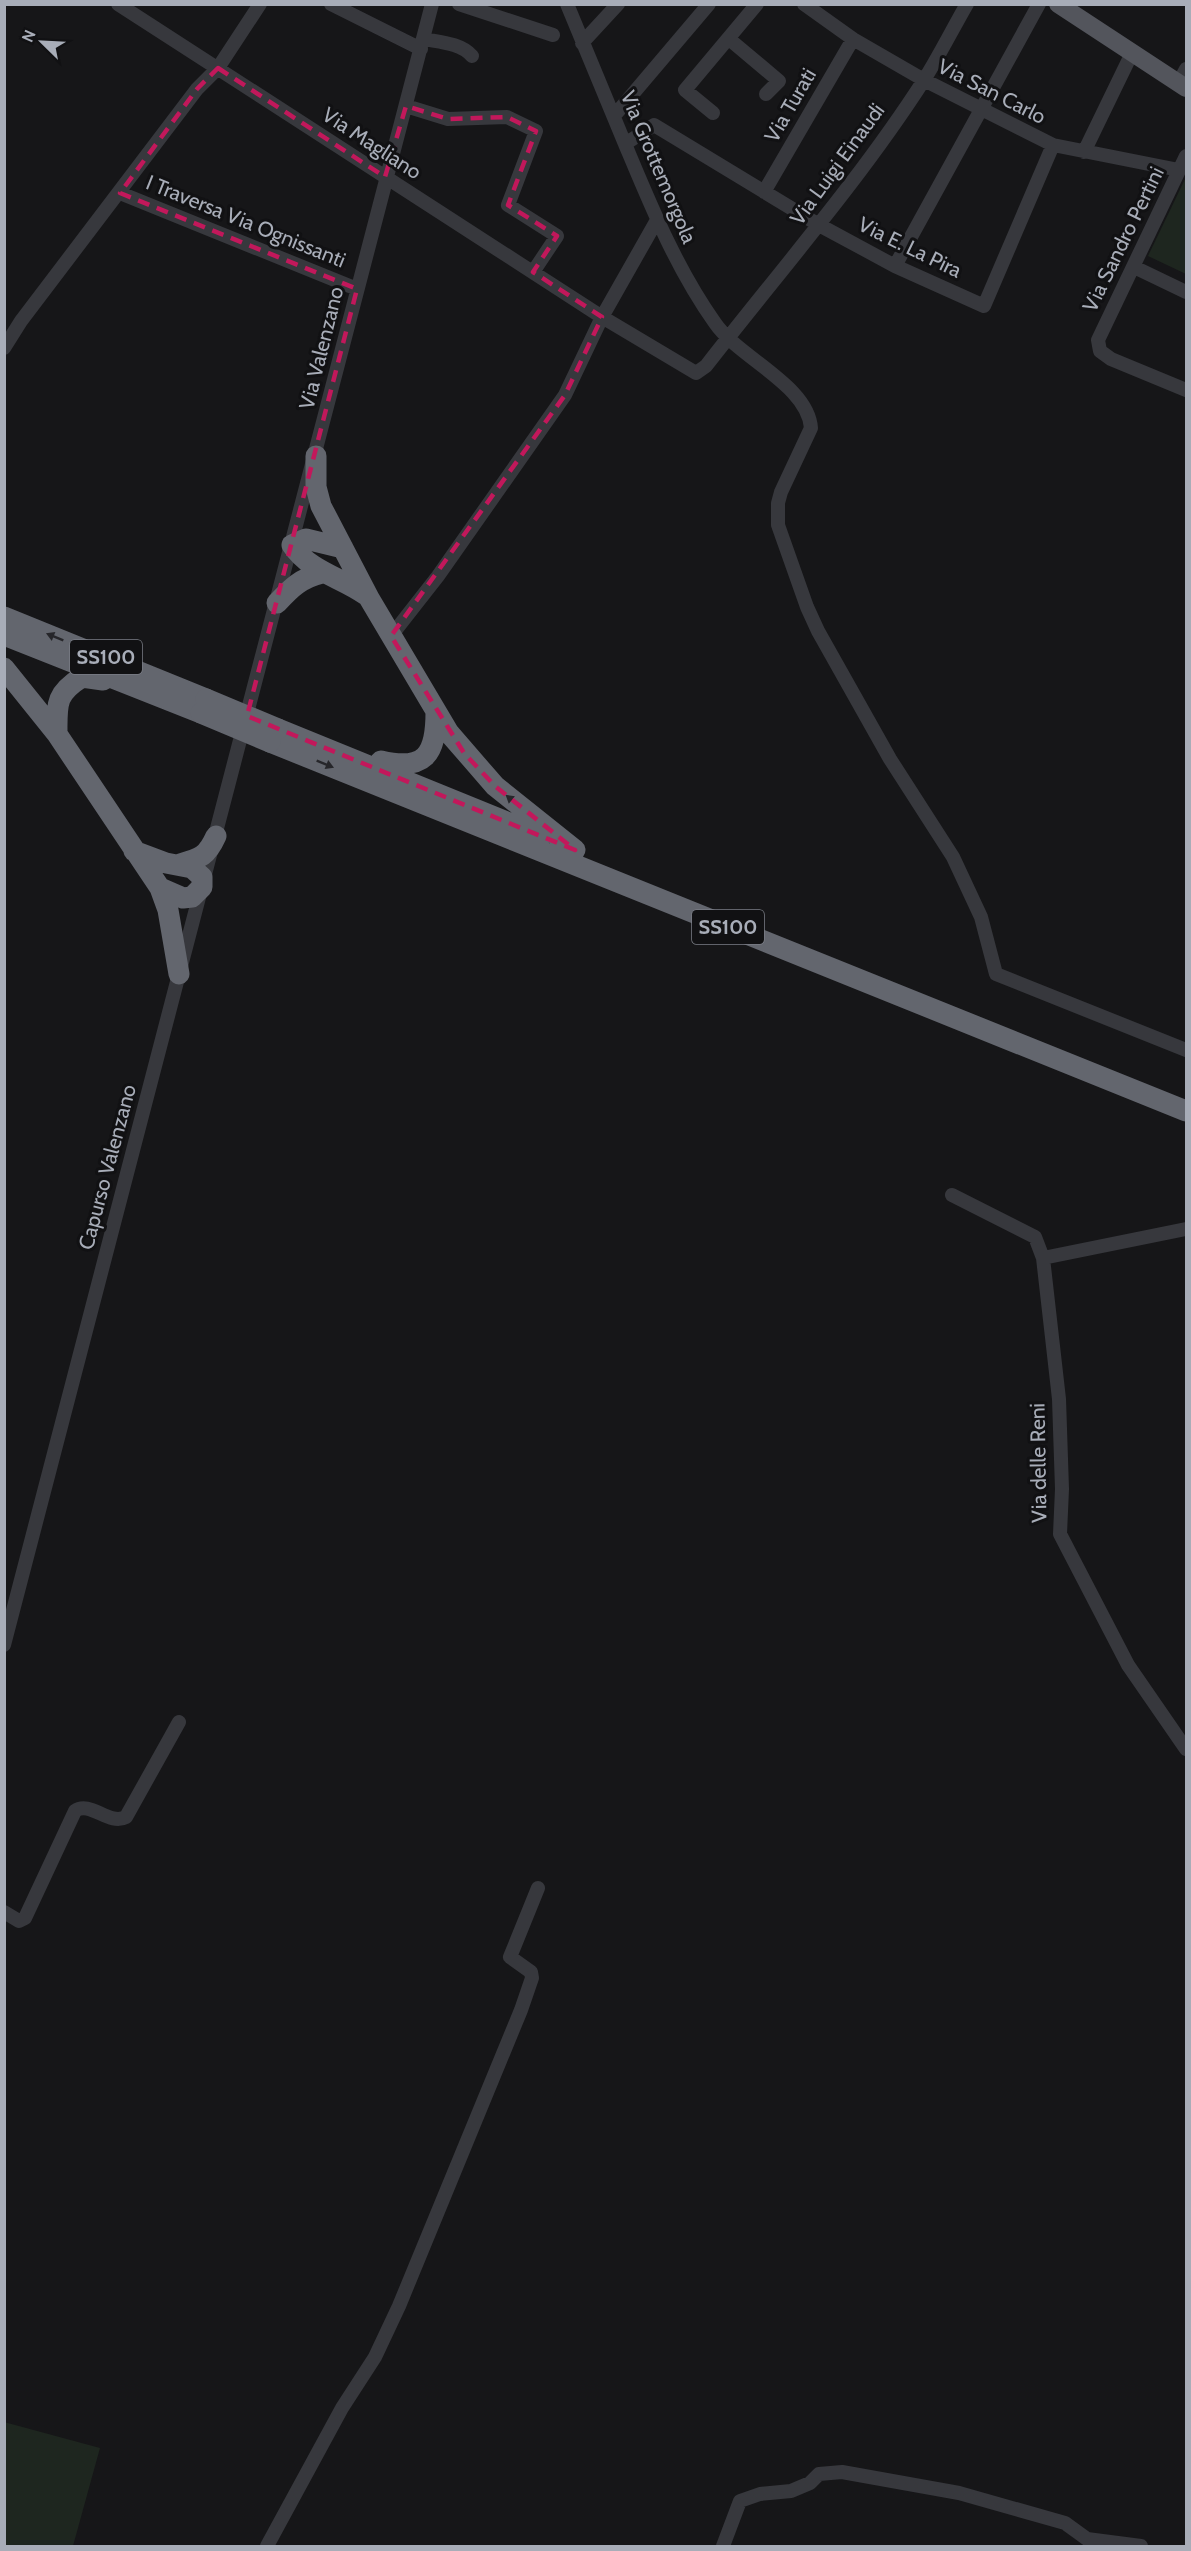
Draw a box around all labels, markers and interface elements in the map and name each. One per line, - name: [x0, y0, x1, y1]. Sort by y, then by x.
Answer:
- north arrow: [12, 12, 72, 72]
- text: N: [18, 27, 40, 45]
- street label: Via San Carlo: [934, 53, 1050, 129]
- street label: Via Turati: [759, 64, 821, 146]
- street label: Via Grottemorgola: [616, 87, 702, 247]
- street label: Via Luigi Einaudi: [784, 98, 890, 230]
- street label: Via Magliano: [318, 102, 426, 184]
- street label: Via Sandro Pertini: [1077, 162, 1169, 316]
- street label: I Traversa Via Ognissanti: [143, 170, 349, 272]
- street label: Via E. La Pira: [854, 211, 966, 283]
- street label: Via Valenzano: [294, 284, 348, 412]
- one-way arrow: [46, 632, 64, 641]
- road number: SS100: [70, 640, 142, 674]
- one-way arrow: [316, 759, 334, 769]
- one-way arrow: [506, 795, 521, 808]
- road number: SS100: [692, 910, 764, 944]
- street label: Capurso Valenzano: [73, 1082, 141, 1252]
- street label: Via delle Reni: [1024, 1403, 1052, 1523]

